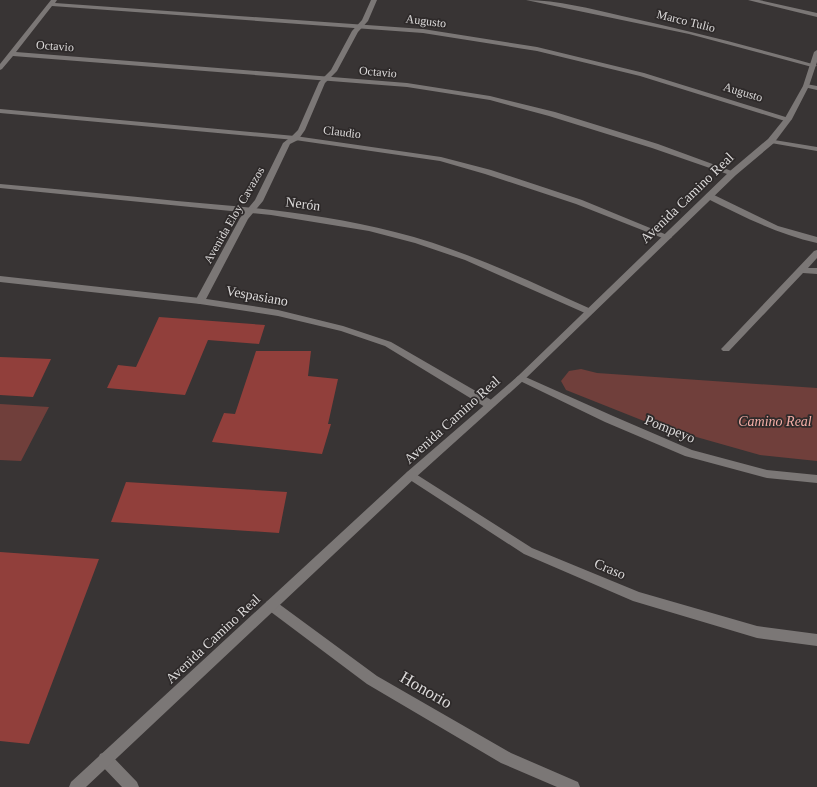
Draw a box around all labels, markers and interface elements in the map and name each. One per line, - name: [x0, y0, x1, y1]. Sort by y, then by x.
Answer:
- street label: Marco Tulio: [655, 7, 717, 35]
- street label: Augusto: [405, 12, 447, 30]
- street label: Octavio: [36, 38, 74, 54]
- street label: Octavio: [358, 63, 398, 81]
- street label: Augusto: [722, 79, 764, 105]
- street label: Claudio: [322, 123, 362, 141]
- street label: Avenida Camino Real: [637, 150, 737, 246]
- street label: Avenida Eloy Cavazos: [201, 164, 267, 266]
- street label: Nerón: [285, 194, 321, 214]
- street label: Vespasiano: [225, 283, 289, 309]
- street label: Avenida Camino Real: [401, 373, 503, 467]
- street label: Pompeyo: [643, 412, 697, 446]
- park label: Camino Real: [738, 414, 812, 429]
- street label: Craso: [592, 556, 628, 582]
- street label: Avenida Camino Real: [163, 591, 263, 687]
- street label: Honorio: [397, 668, 455, 712]

